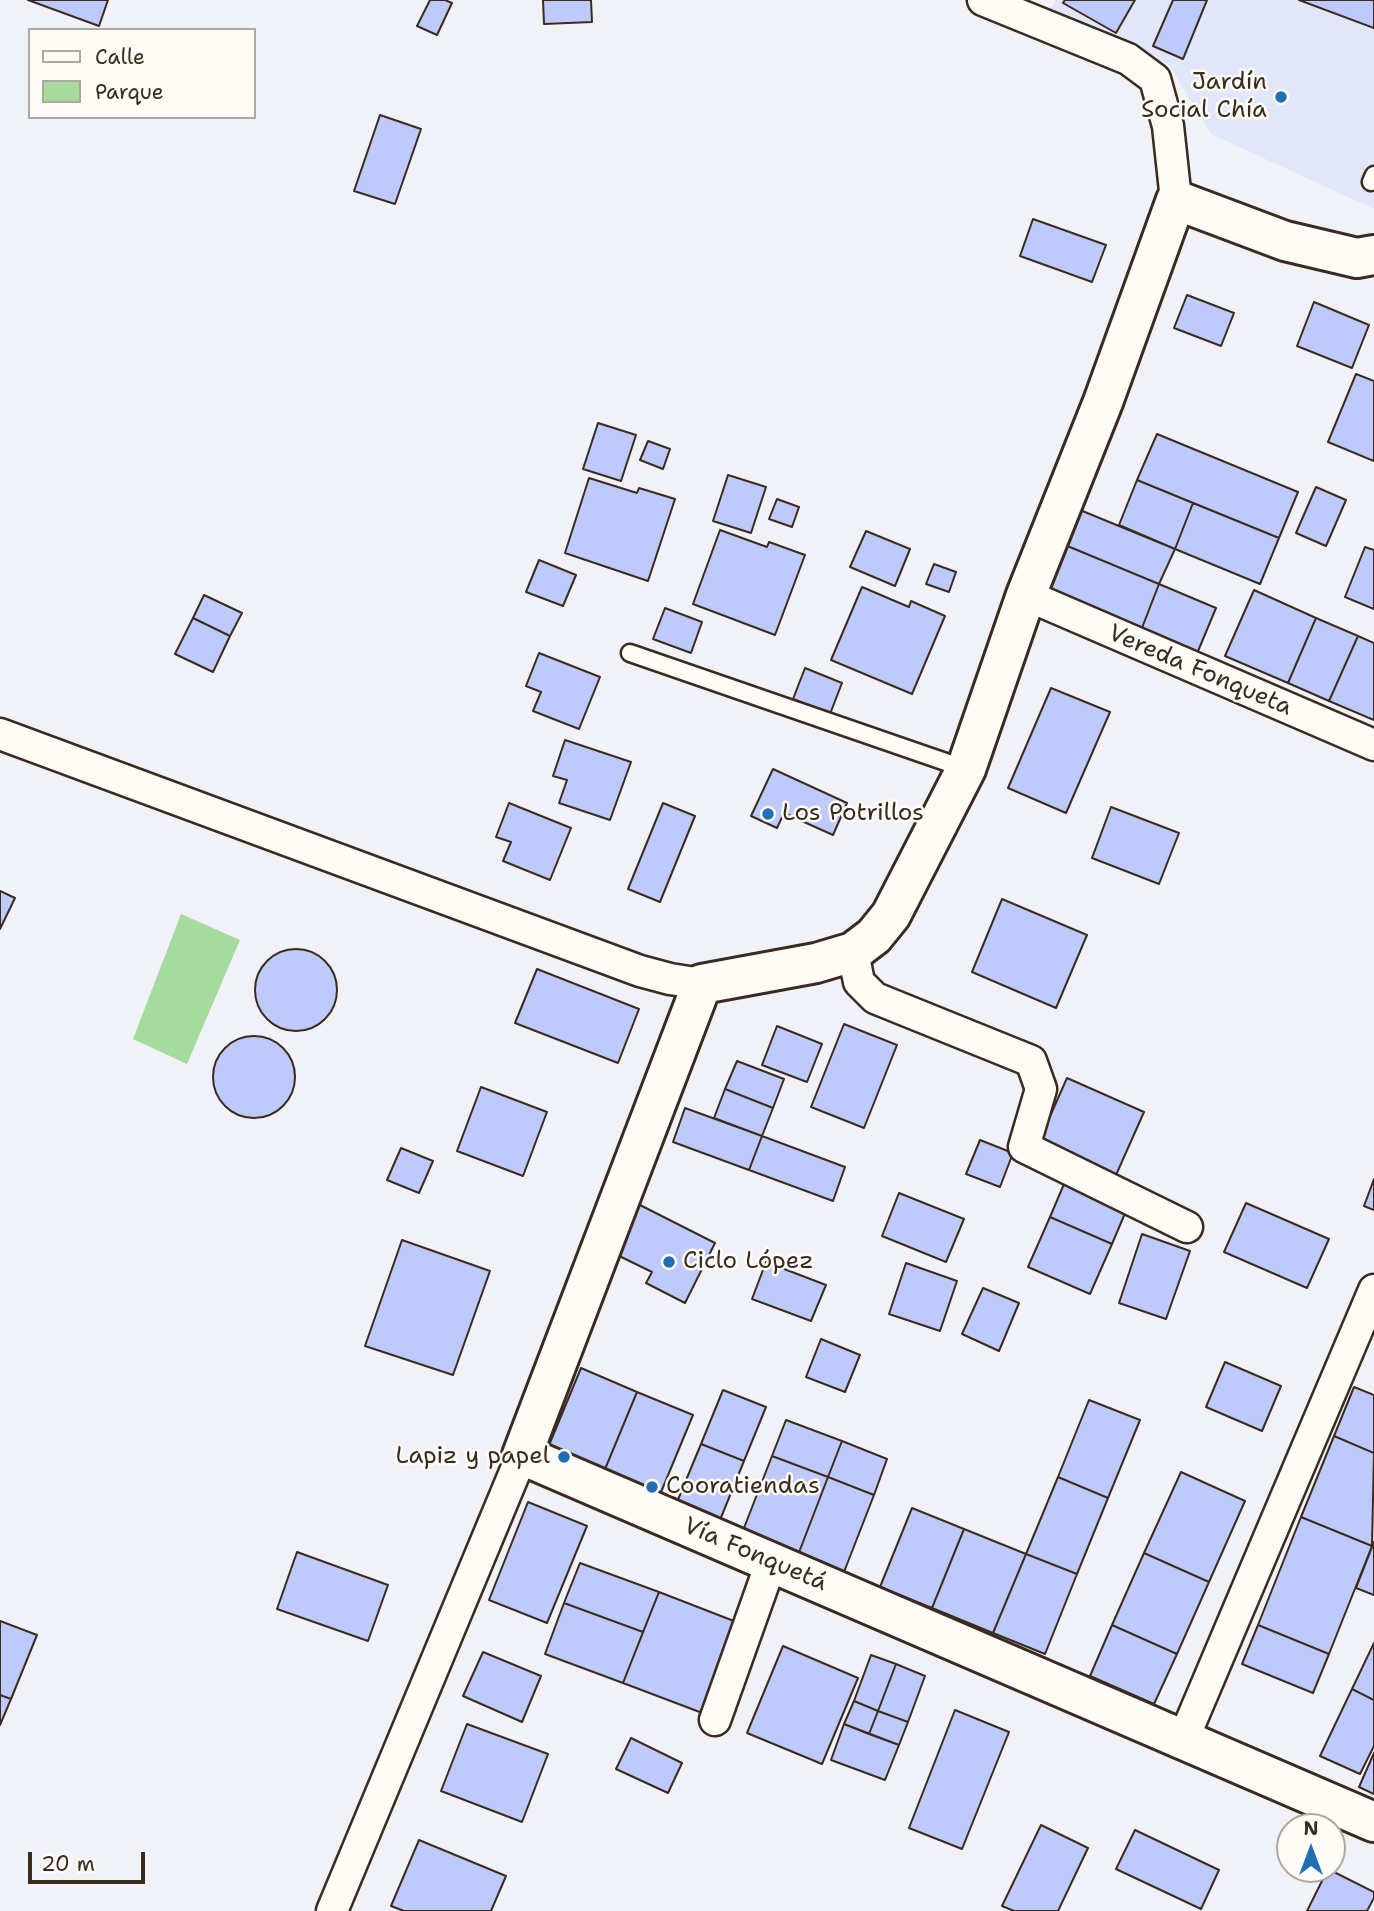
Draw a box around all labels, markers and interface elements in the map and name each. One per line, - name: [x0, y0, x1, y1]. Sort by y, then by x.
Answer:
- legend: [28, 28, 256, 119]
- text: Calle: [95, 43, 145, 71]
- place label: Jardín Social Chía: [1141, 69, 1267, 125]
- text: Parque: [95, 78, 164, 106]
- marker: Jardín Social Chía: [1273, 89, 1289, 105]
- street label: Vereda Fonqueta: [1104, 619, 1296, 723]
- place label: Los Potrillos: [782, 800, 924, 828]
- marker: Los Potrillos: [760, 806, 776, 822]
- place label: Ciclo López: [683, 1248, 813, 1276]
- marker: Ciclo López: [661, 1254, 677, 1270]
- place label: Lapiz y papel: [396, 1443, 550, 1471]
- marker: Lapiz y papel: [556, 1449, 572, 1465]
- place label: Cooratiendas: [666, 1473, 820, 1501]
- marker: Cooratiendas: [644, 1479, 660, 1495]
- street label: Vía Fonquetá: [679, 1512, 831, 1598]
- north arrow: [1276, 1813, 1346, 1883]
- text: N: [1303, 1816, 1319, 1841]
- scale bar: [32, 1838, 149, 1882]
- text: 20 m: [41, 1850, 95, 1878]

